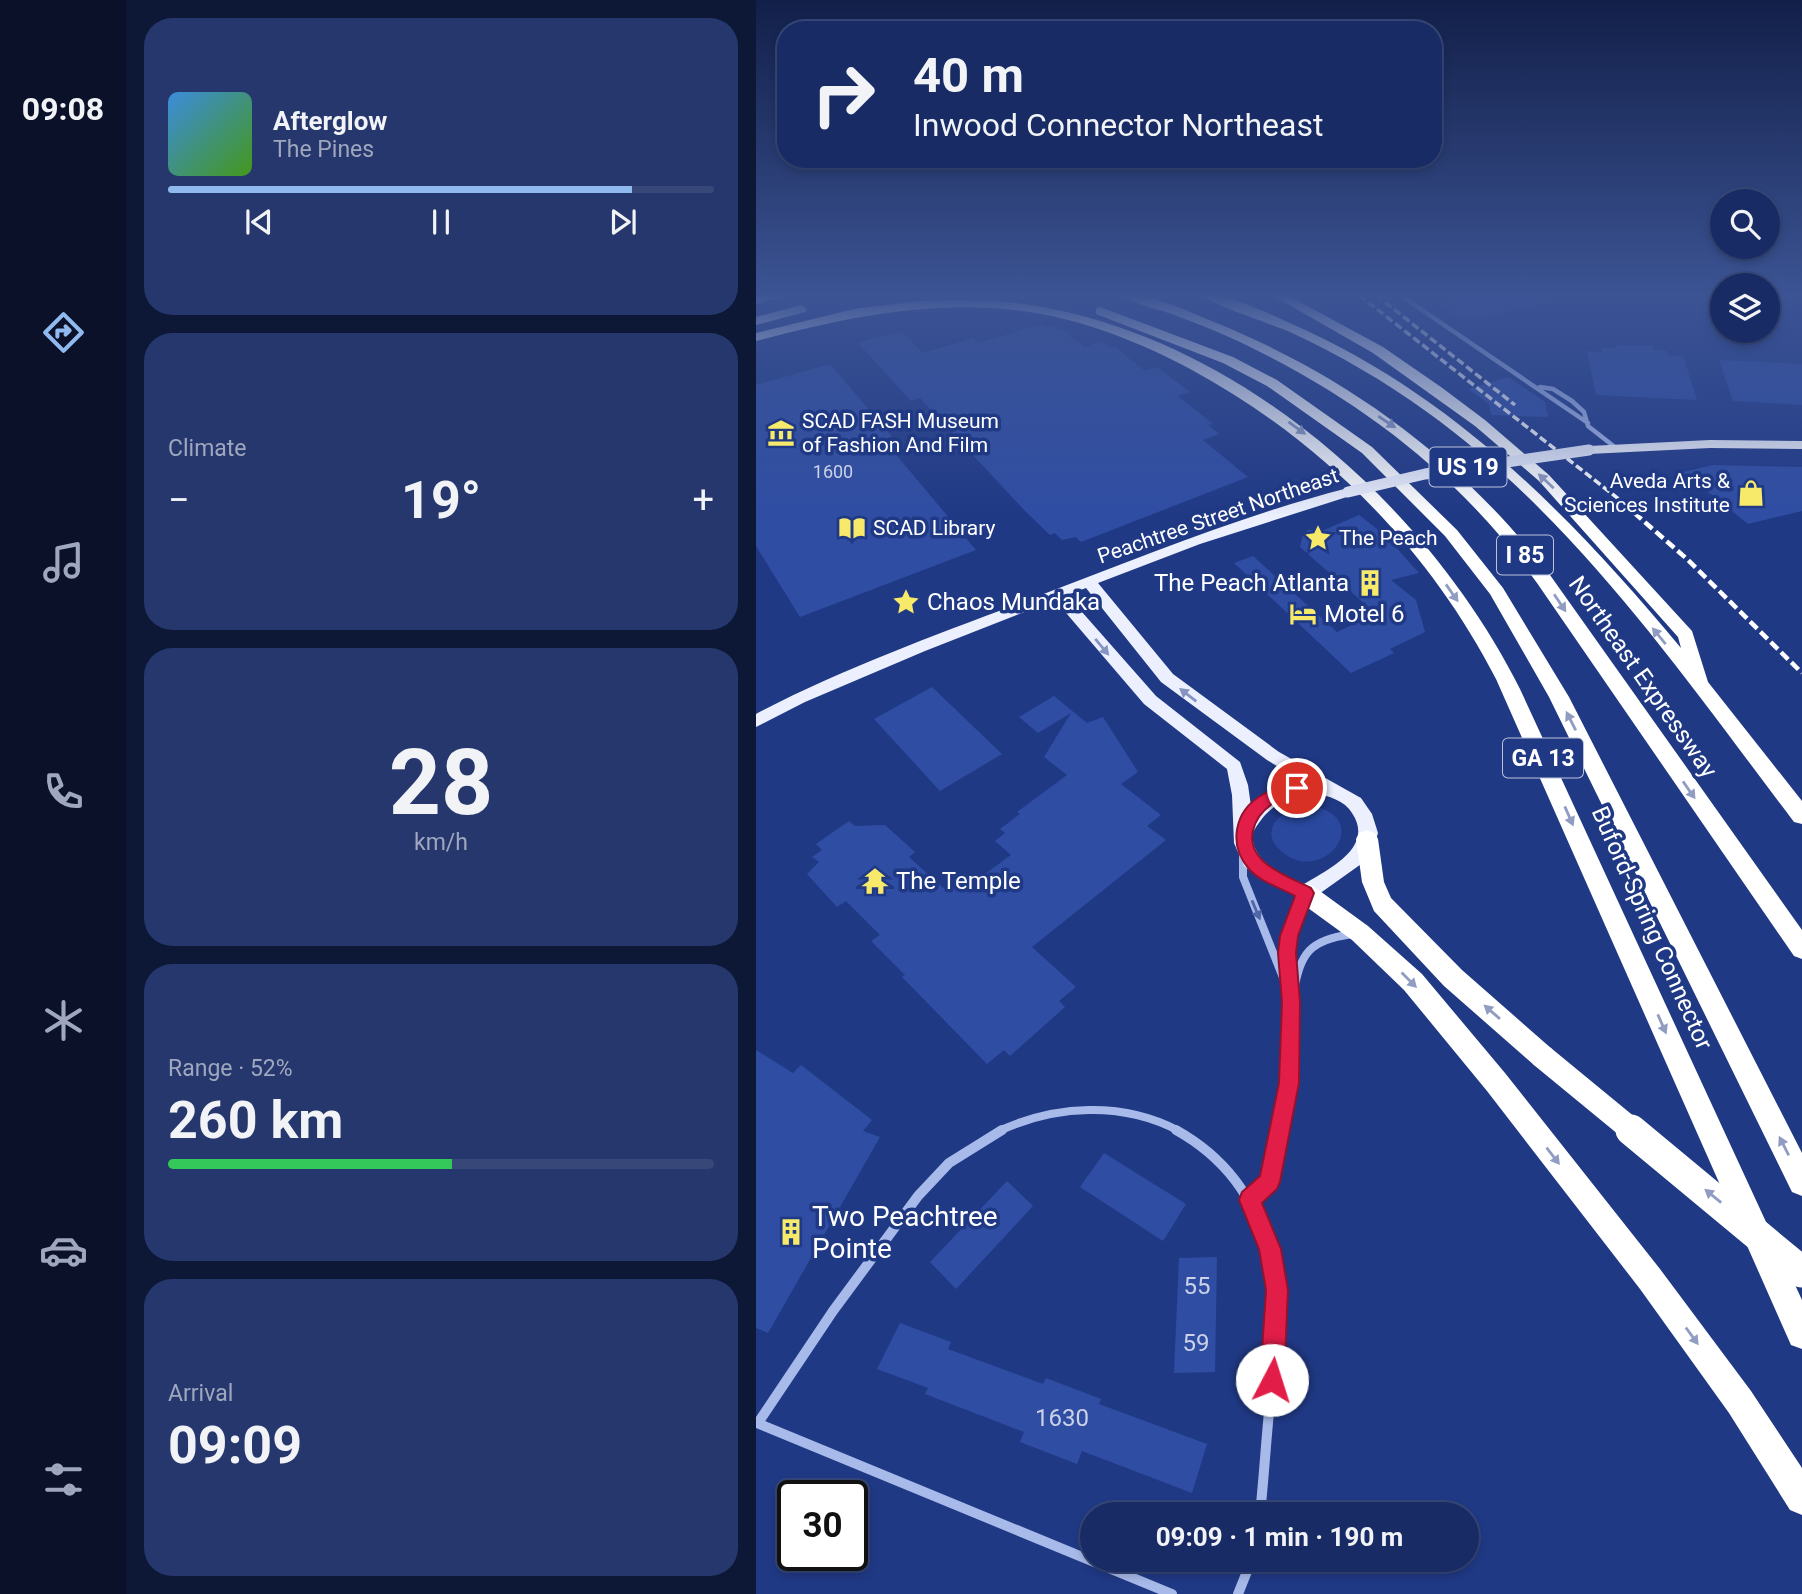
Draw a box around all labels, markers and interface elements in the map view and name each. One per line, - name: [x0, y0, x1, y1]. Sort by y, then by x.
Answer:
- text: 40 m: [913, 47, 1024, 104]
- icon: right: [798, 49, 889, 140]
- text: 09:08: [22, 90, 104, 128]
- text: Afterglow: [273, 106, 387, 136]
- text: Inwood Connector Northeast: [913, 106, 1323, 144]
- text: The Pines: [273, 136, 374, 163]
- map controls: [1710, 189, 1780, 343]
- button: search: [1710, 189, 1780, 259]
- icon: previous: [240, 203, 278, 241]
- icon: pause: [422, 203, 460, 241]
- icon: next: [604, 203, 642, 241]
- button: layers: [1710, 273, 1780, 343]
- icon: directions: [39, 308, 88, 357]
- place label: SCAD FASH Museum of Fashion And Film: [802, 409, 999, 457]
- one-way arrow: [1377, 415, 1397, 428]
- museum icon: SCAD FASH Museum of Fashion And Film: [766, 418, 796, 448]
- one-way arrow: [1288, 421, 1306, 435]
- text: Climate: [168, 435, 247, 462]
- road number: US 19: [1430, 447, 1506, 486]
- house number: 1600: [813, 461, 853, 482]
- street label: Peachtree Street Northeast: [1094, 463, 1342, 569]
- place label: Aveda Arts & Sciences Institute: [1564, 469, 1730, 517]
- text: 19°: [401, 470, 481, 531]
- one-way arrow: [1538, 473, 1555, 489]
- text: −: [168, 478, 190, 522]
- text: +: [692, 478, 714, 522]
- shop icon: Aveda Arts & Sciences Institute: [1736, 478, 1766, 508]
- library icon: SCAD Library: [837, 513, 867, 543]
- place label: SCAD Library: [873, 516, 995, 540]
- place icon: The Peach: [1303, 523, 1333, 553]
- place label: The Peach: [1339, 526, 1438, 550]
- road number: I 85: [1497, 536, 1553, 575]
- icon: music: [39, 538, 88, 587]
- building icon: The Peach Atlanta: [1355, 568, 1385, 598]
- place label: The Peach Atlanta: [1154, 569, 1349, 597]
- street label: Northeast Expressway: [1563, 571, 1723, 784]
- one-way arrow: [1445, 584, 1459, 602]
- place icon: Chaos Mundaka: [891, 587, 921, 617]
- place label: Chaos Mundaka: [927, 588, 1100, 616]
- one-way arrow: [1553, 594, 1567, 612]
- hotel icon: Motel 6: [1288, 599, 1318, 629]
- place label: Motel 6: [1324, 600, 1405, 628]
- one-way arrow: [1652, 627, 1667, 644]
- one-way arrow: [1094, 638, 1109, 655]
- one-way arrow: [1180, 688, 1198, 703]
- one-way arrow: [1565, 711, 1576, 731]
- text: 28: [389, 730, 493, 836]
- road number: GA 13: [1503, 738, 1583, 778]
- pin: [1267, 758, 1327, 818]
- icon: phone: [39, 767, 88, 816]
- icon: arrive: [1278, 769, 1316, 807]
- one-way arrow: [1682, 781, 1696, 799]
- street label: Buford-Spring Connector: [1586, 802, 1718, 1054]
- one-way arrow: [1563, 806, 1575, 826]
- text: km/h: [414, 829, 468, 856]
- temple icon: The Temple: [860, 866, 890, 896]
- place label: The Temple: [896, 867, 1021, 895]
- one-way arrow: [1251, 899, 1262, 920]
- one-way arrow: [1401, 971, 1418, 988]
- icon: climate: [39, 996, 88, 1045]
- one-way arrow: [1483, 1005, 1500, 1020]
- one-way arrow: [1657, 1013, 1668, 1034]
- text: Range · 52%: [168, 1055, 293, 1082]
- text: 260 km: [168, 1090, 343, 1151]
- one-way arrow: [1778, 1136, 1789, 1156]
- one-way arrow: [1545, 1147, 1559, 1165]
- one-way arrow: [1704, 1189, 1721, 1204]
- place label: Two Peachtree Pointe: [812, 1200, 998, 1265]
- building icon: Two Peachtree Pointe: [776, 1217, 806, 1247]
- icon: car: [39, 1226, 88, 1275]
- house number: 55: [1184, 1272, 1210, 1300]
- one-way arrow: [1685, 1327, 1699, 1345]
- house number: 59: [1183, 1329, 1209, 1357]
- position arrow: [1235, 1343, 1309, 1417]
- text: Arrival: [168, 1380, 233, 1407]
- house number: 1630: [1035, 1404, 1089, 1432]
- text: 09:09: [168, 1415, 302, 1476]
- icon: filters: [39, 1455, 88, 1504]
- speed limit sign: 30: [777, 1480, 868, 1571]
- text: 09:09 · 1 min · 190 m: [1156, 1522, 1403, 1552]

